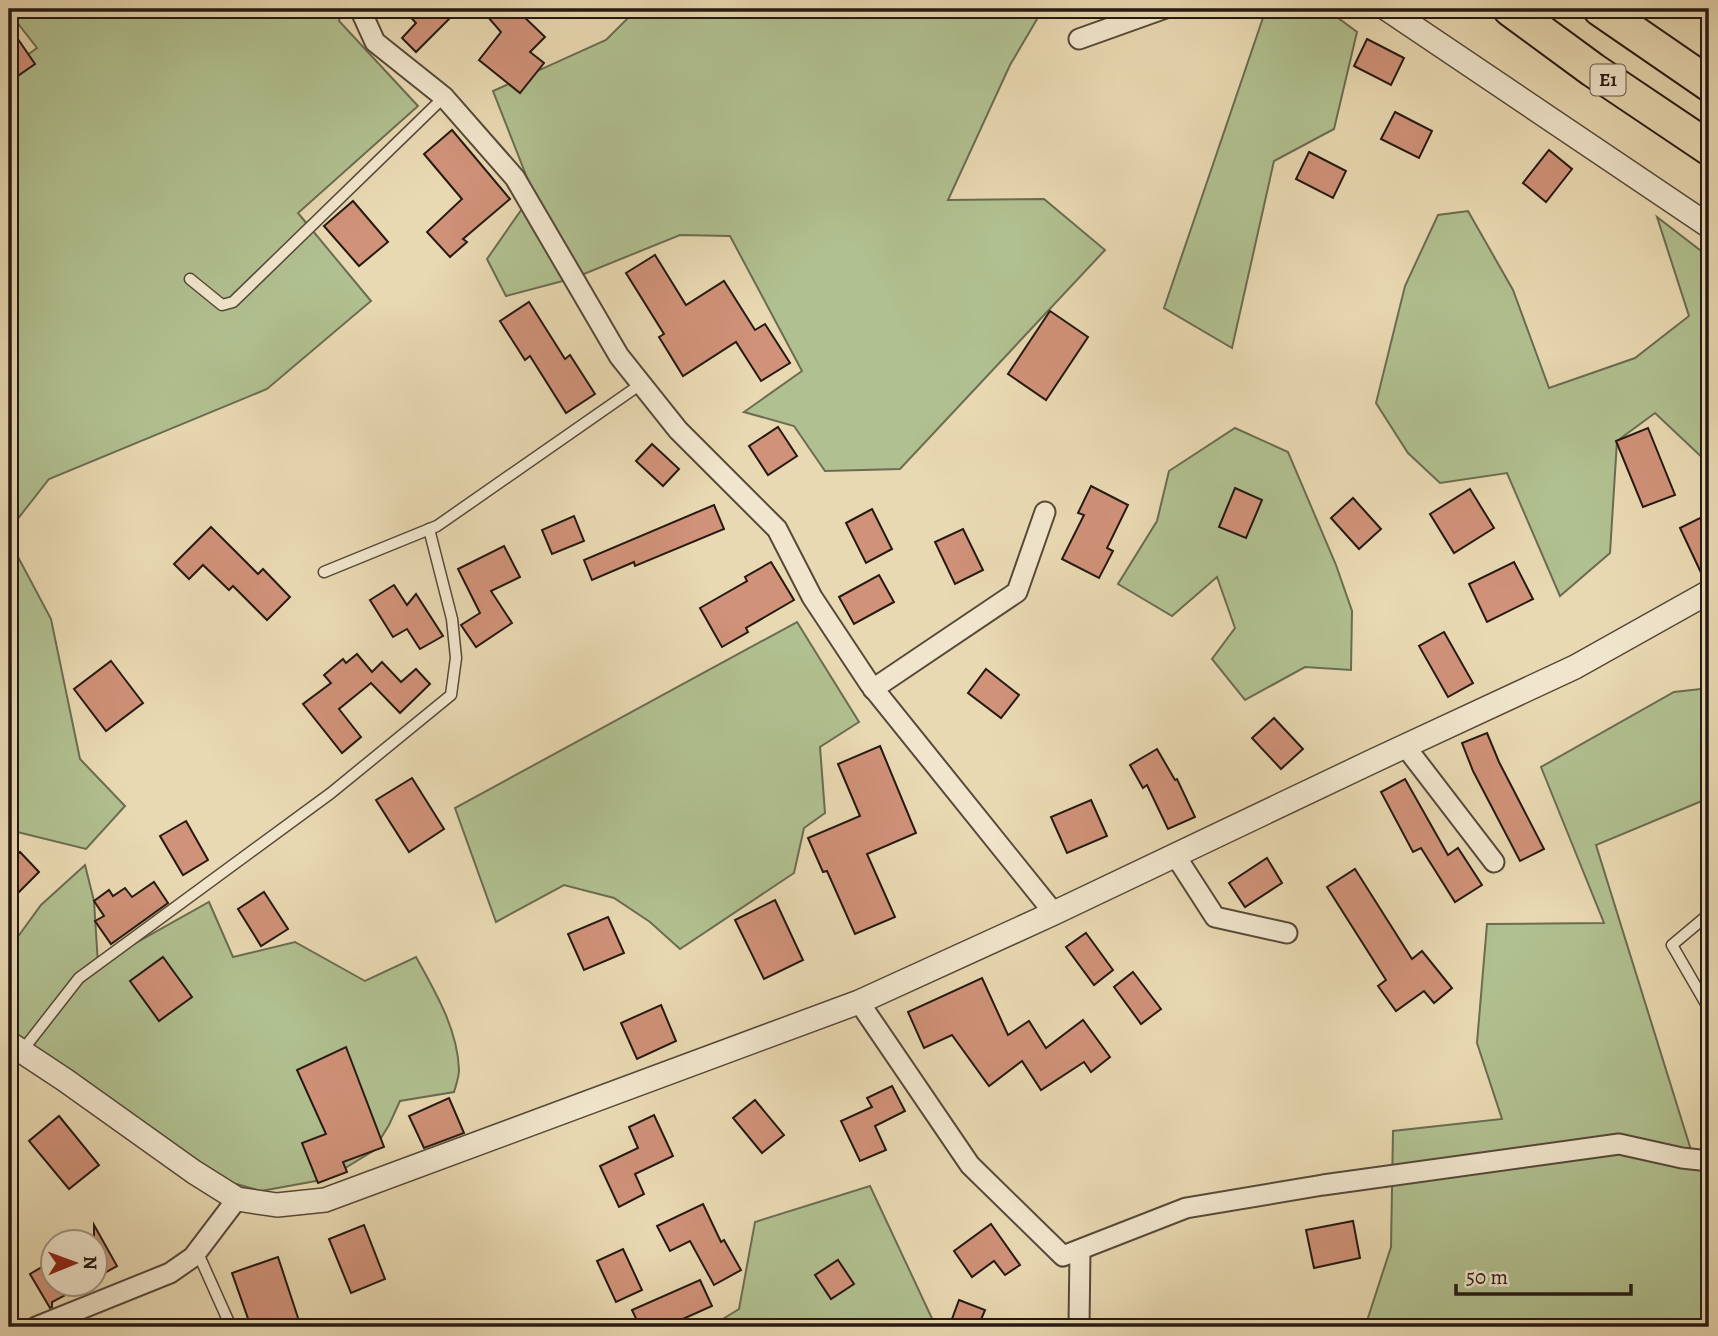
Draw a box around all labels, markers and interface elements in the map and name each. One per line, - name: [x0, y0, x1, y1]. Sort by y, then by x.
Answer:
- road number: E1: [1590, 64, 1626, 96]
- north arrow: [38, 1228, 108, 1298]
- scale bar: [1456, 1252, 1630, 1296]
- text: N: [77, 1256, 103, 1270]
- text: 50 m: [1466, 1263, 1508, 1291]

